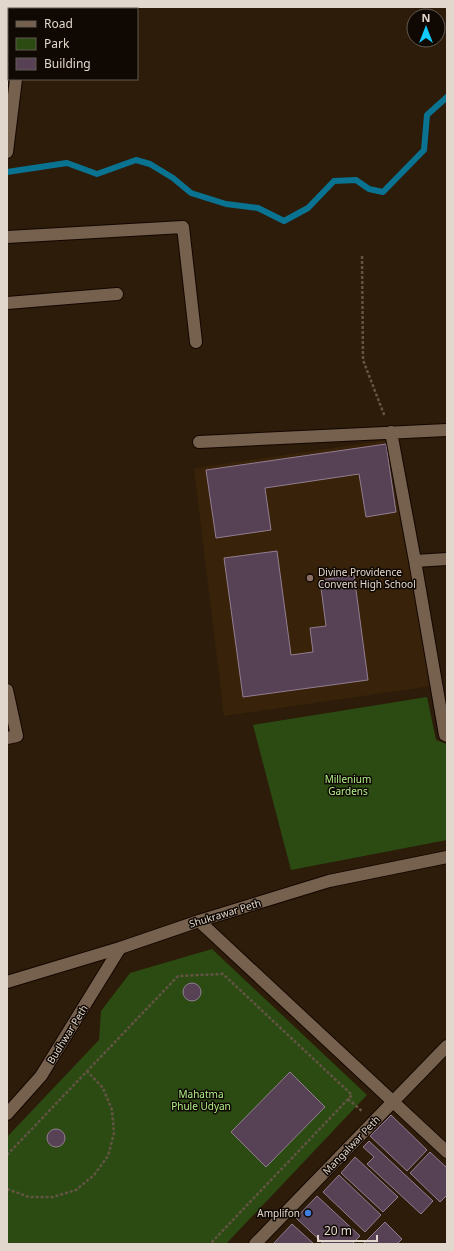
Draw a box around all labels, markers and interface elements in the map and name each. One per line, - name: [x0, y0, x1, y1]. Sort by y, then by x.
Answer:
- legend: [8, 8, 138, 80]
- north arrow: [406, 8, 446, 48]
- text: N: [422, 10, 430, 25]
- text: Road: [44, 15, 73, 32]
- text: Park: [44, 35, 70, 52]
- text: Building: [44, 55, 91, 72]
- place label: Divine Providence Convent High School: [318, 565, 416, 591]
- marker: Divine Providence Convent High School: [305, 573, 315, 583]
- park label: Millenium Gardens: [325, 772, 371, 798]
- street label: Shukrawar Peth: [187, 895, 263, 931]
- street label: Budhwar Peth: [43, 1002, 91, 1066]
- park label: Mahatma Phule Udyan: [171, 1087, 231, 1113]
- street label: Mangalwar Peth: [319, 1112, 383, 1178]
- place label: Amplifon: [257, 1206, 300, 1220]
- marker: Amplifon: [303, 1208, 313, 1218]
- scale bar: [318, 1217, 377, 1243]
- text: 20 m: [324, 1222, 352, 1239]

